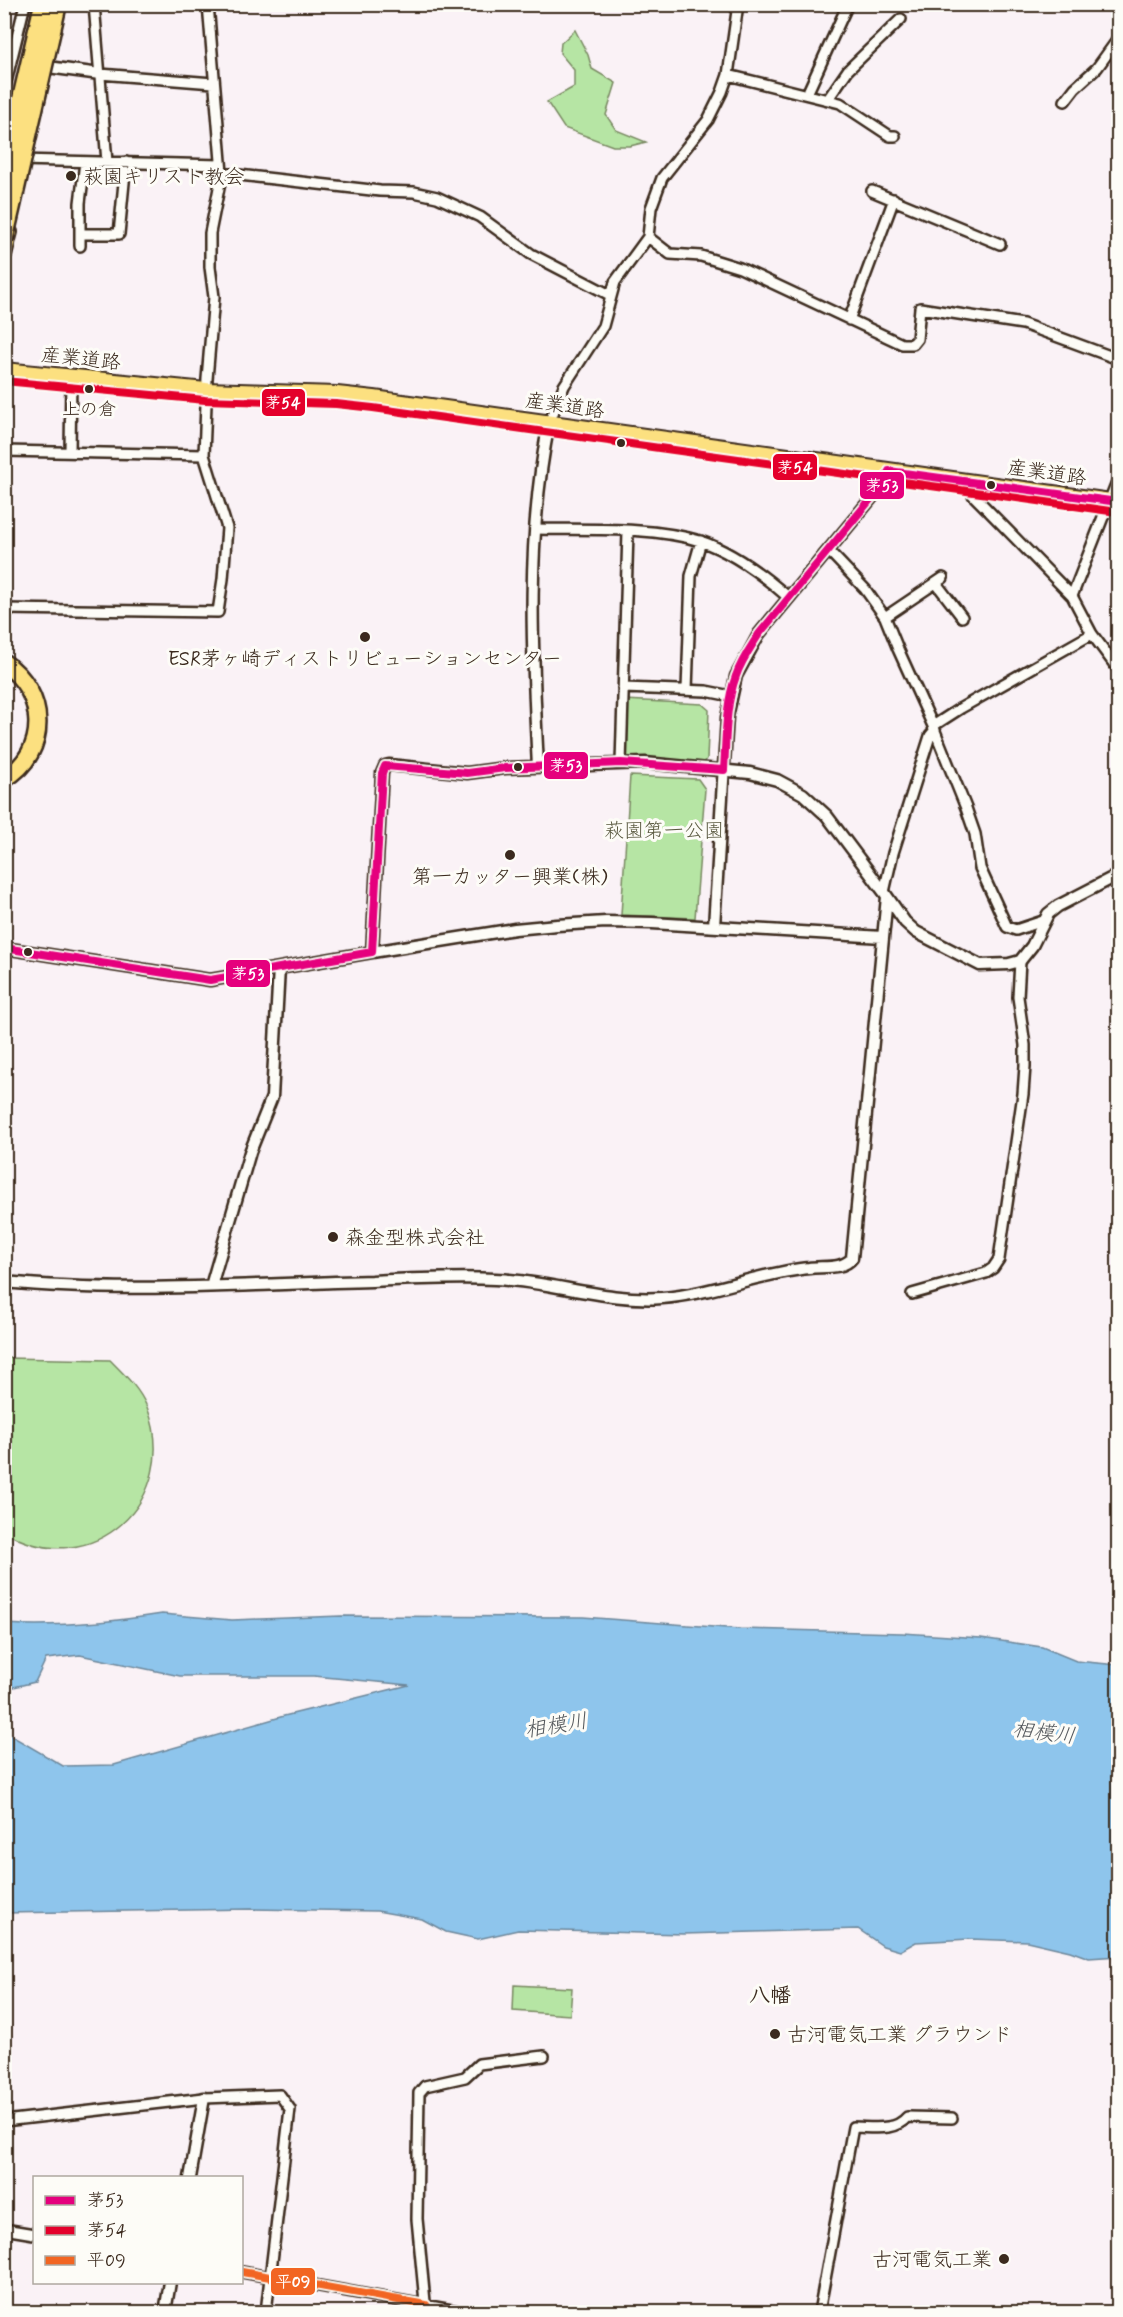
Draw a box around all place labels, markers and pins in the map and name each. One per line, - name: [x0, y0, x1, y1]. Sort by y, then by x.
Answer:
- place label: 萩園キリスト教会: [83, 164, 245, 191]
- marker: 萩園キリスト教会: [64, 169, 78, 183]
- marker: 上の倉: [83, 383, 95, 395]
- place label: 上の倉: [62, 398, 116, 422]
- unlabelled marker: [615, 437, 627, 449]
- unlabelled marker: [985, 479, 997, 491]
- marker: ESR茅ヶ崎ディストリビューションセンター: [358, 630, 372, 644]
- place label: ESR茅ヶ崎ディストリビューションセンター: [168, 646, 562, 673]
- unlabelled marker: [512, 761, 524, 773]
- marker: 第一カッター興業(株): [503, 848, 517, 862]
- place label: 第一カッター興業(株): [412, 864, 608, 891]
- unlabelled marker: [22, 946, 34, 958]
- place label: 森金型株式会社: [345, 1225, 485, 1252]
- marker: 森金型株式会社: [326, 1230, 340, 1244]
- place label: 古河電気工業 グラウンド: [787, 2022, 1012, 2049]
- marker: 古河電気工業 グラウンド: [768, 2027, 782, 2041]
- place label: 古河電気工業: [872, 2247, 992, 2274]
- marker: 古河電気工業: [997, 2252, 1011, 2266]

